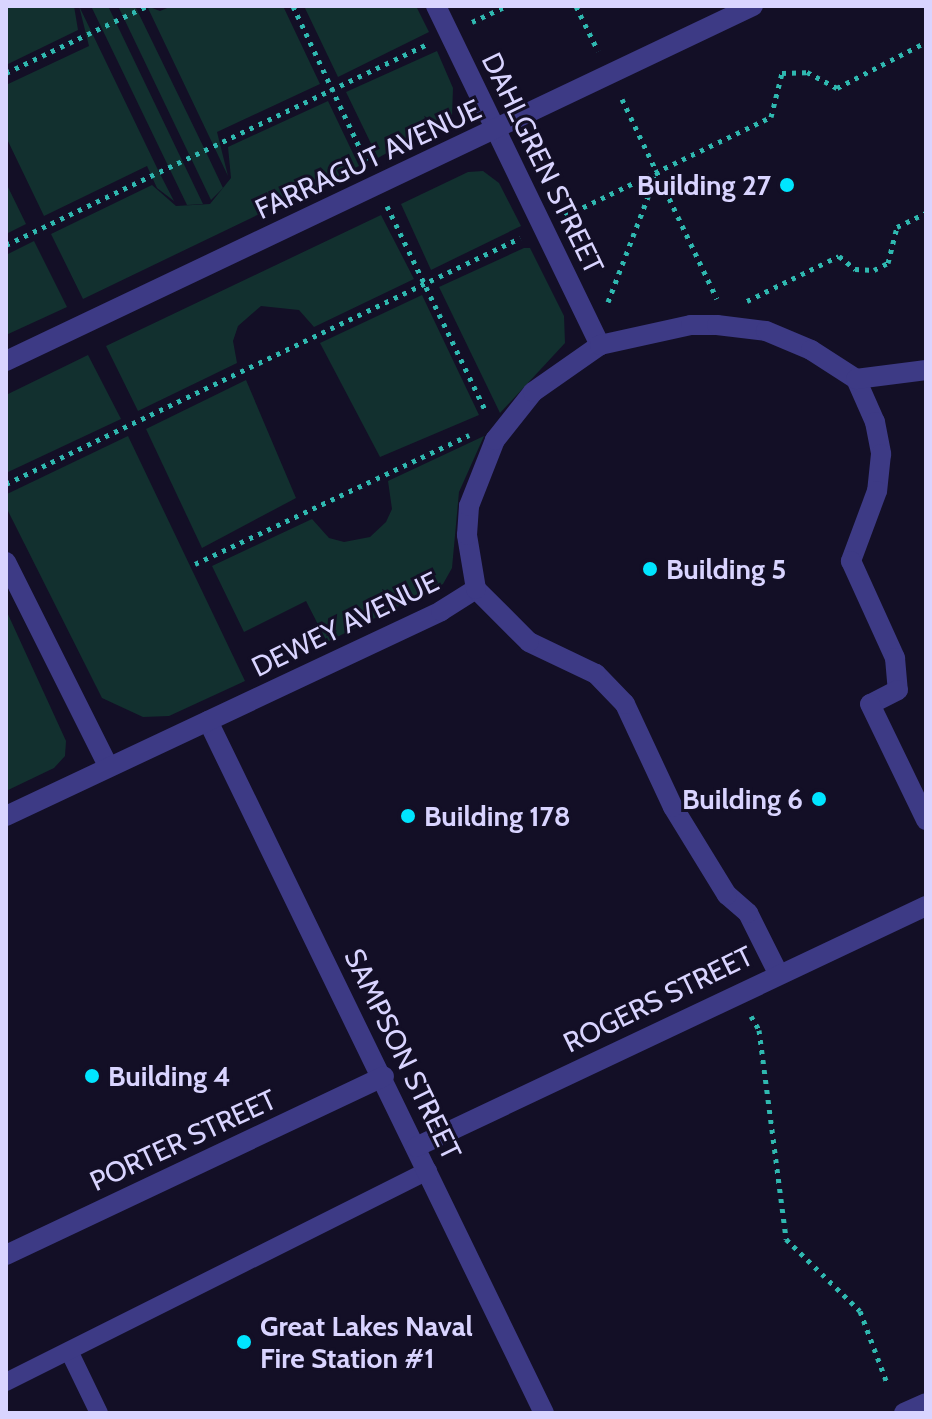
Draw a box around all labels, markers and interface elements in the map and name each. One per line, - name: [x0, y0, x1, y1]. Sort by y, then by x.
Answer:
- street label: DAHLGREN STREET: [475, 47, 611, 279]
- street label: FARRAGUT AVENUE: [250, 92, 486, 226]
- place label: Building 27: [637, 168, 771, 202]
- marker: Building 27: [778, 176, 796, 194]
- place label: Building 5: [666, 552, 786, 586]
- marker: Building 5: [641, 560, 659, 578]
- street label: DEWEY AVENUE: [246, 564, 444, 684]
- place label: Building 6: [682, 782, 803, 816]
- marker: Building 6: [810, 790, 828, 808]
- place label: Building 178: [424, 799, 571, 833]
- marker: Building 178: [399, 807, 417, 825]
- street label: ROGERS STREET: [558, 939, 758, 1059]
- street label: SAMPSON STREET: [337, 943, 469, 1165]
- place label: Building 4: [108, 1059, 231, 1093]
- marker: Building 4: [83, 1067, 101, 1085]
- street label: PORTER STREET: [84, 1082, 282, 1198]
- place label: Great Lakes Naval Fire Station #1: [260, 1309, 473, 1375]
- marker: Great Lakes Naval Fire Station #1: [235, 1333, 253, 1351]

